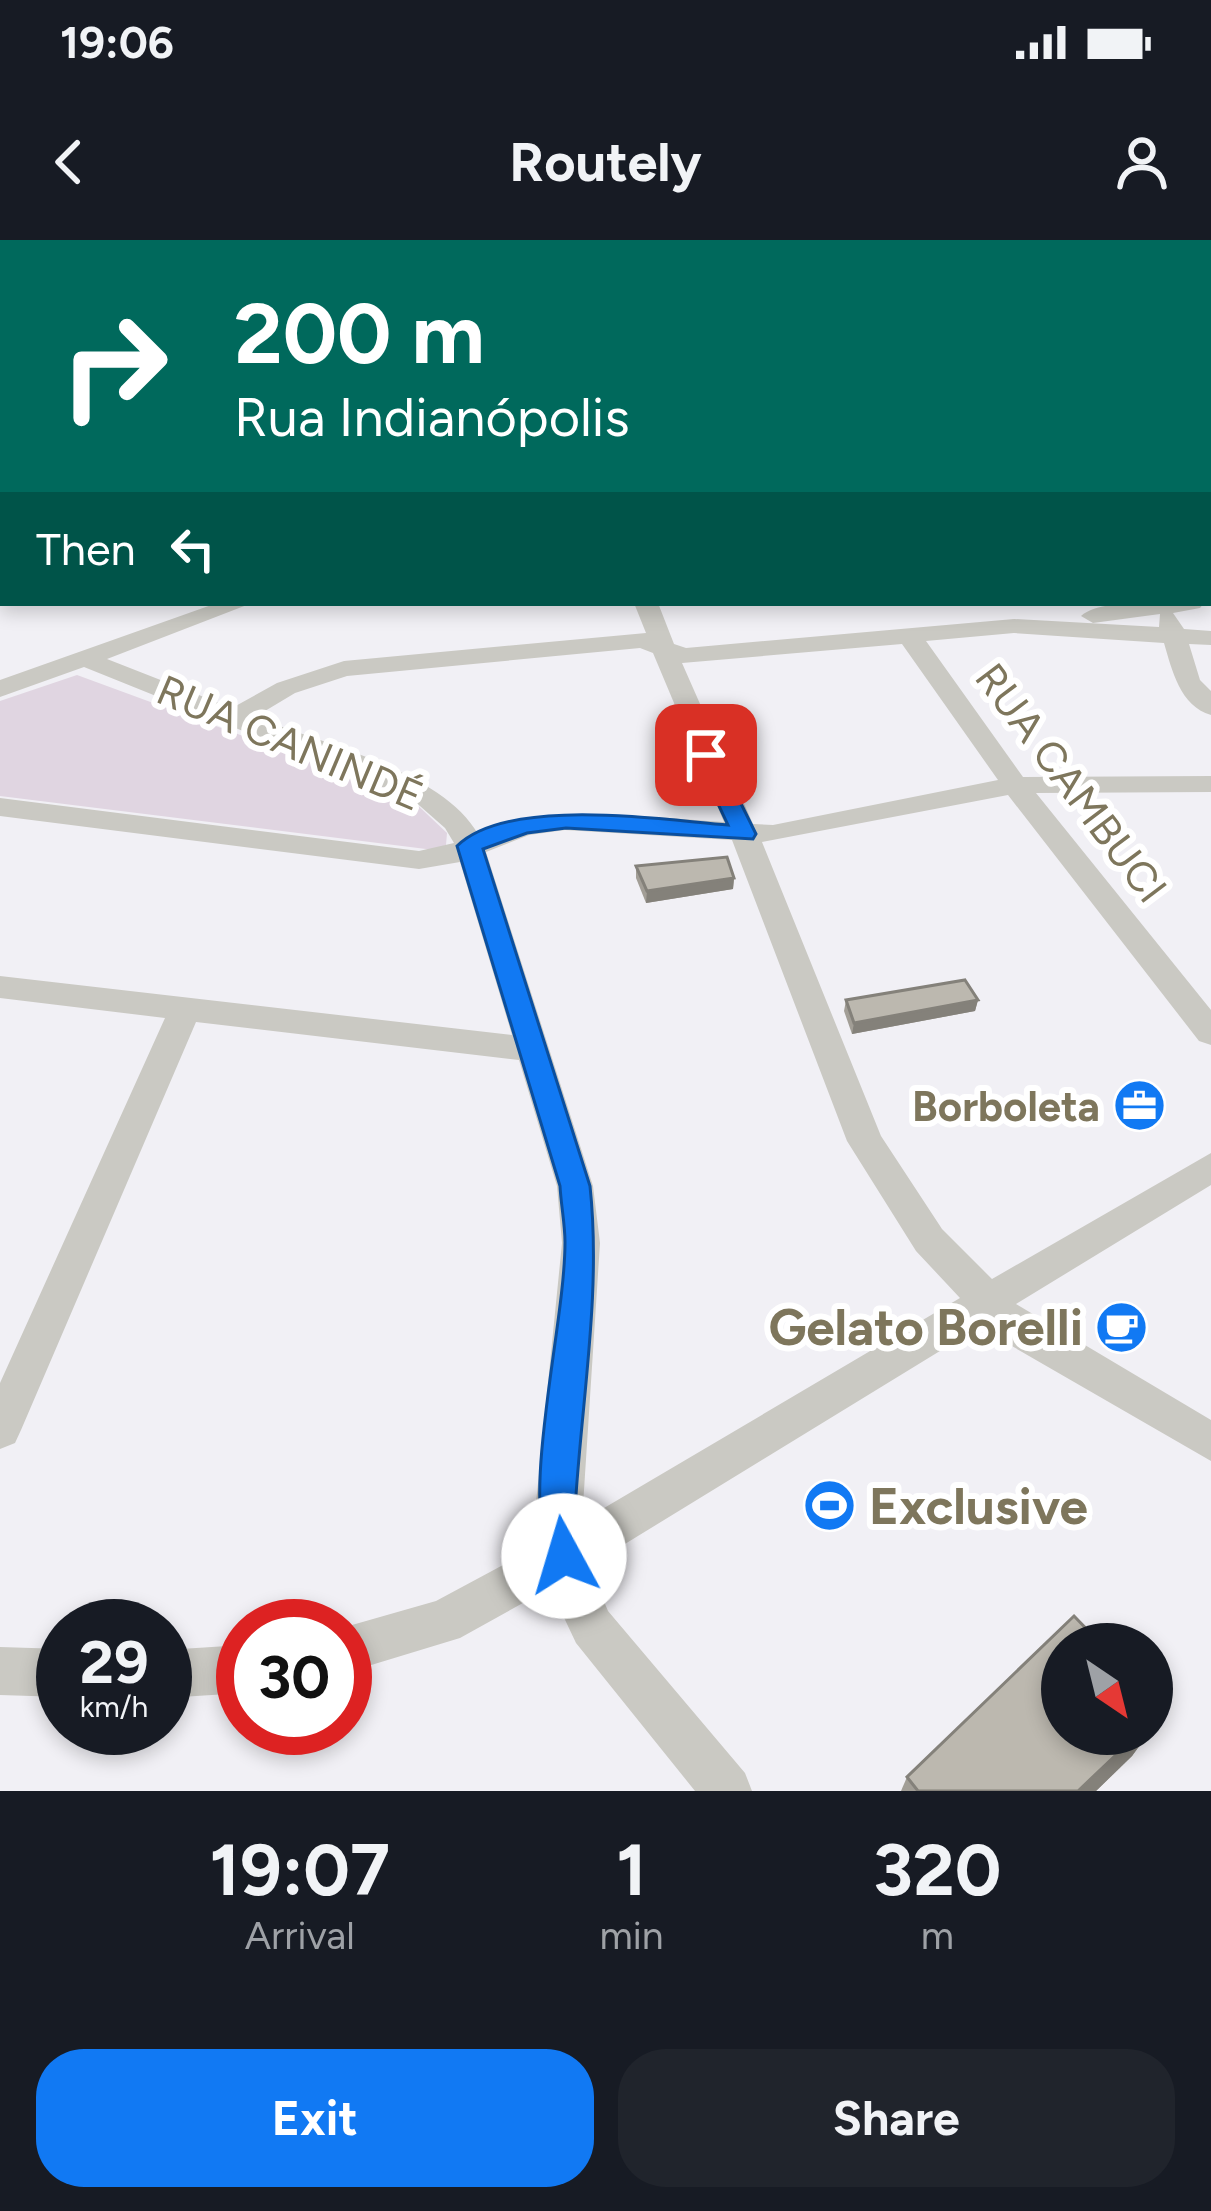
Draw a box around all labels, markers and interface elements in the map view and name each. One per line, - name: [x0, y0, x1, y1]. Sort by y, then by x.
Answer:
- text: 19:06: [60, 15, 174, 69]
- icon: back: [36, 129, 102, 195]
- icon: person: [1109, 129, 1175, 195]
- text: Routely: [509, 130, 702, 195]
- text: 200 m: [234, 283, 485, 384]
- icon: right: [36, 288, 192, 444]
- text: Rua Indianópolis: [234, 385, 630, 450]
- icon: left: [160, 516, 226, 582]
- text: Then: [36, 522, 136, 576]
- street label: RUA CAMBUCI: [965, 653, 1177, 913]
- street label: RUA CANINDÉ: [149, 664, 431, 822]
- pin: [655, 704, 757, 806]
- icon: arrive: [673, 722, 739, 788]
- office icon: Borboleta: [1111, 1078, 1167, 1134]
- place label: Borboleta: [912, 1081, 1100, 1132]
- place label: Gelato Borelli: [768, 1297, 1083, 1358]
- cafe icon: Gelato Borelli: [1094, 1299, 1150, 1355]
- place label: Exclusive: [869, 1476, 1088, 1537]
- sports icon: Exclusive: [802, 1478, 858, 1534]
- position arrow: [501, 1493, 627, 1619]
- speed limit sign: 30: [216, 1599, 372, 1755]
- north arrow: [1041, 1623, 1173, 1755]
- map controls: [1041, 1623, 1173, 1755]
- text: 29: [79, 1626, 149, 1698]
- text: km/h: [80, 1688, 148, 1725]
- text: 19:07: [210, 1827, 390, 1913]
- text: 1: [616, 1827, 647, 1913]
- text: 320: [873, 1827, 1001, 1913]
- text: Arrival: [245, 1912, 355, 1959]
- text: min: [600, 1912, 664, 1959]
- text: m: [921, 1912, 954, 1959]
- button: Exit: [36, 2049, 594, 2187]
- button: Share: [618, 2049, 1175, 2187]

